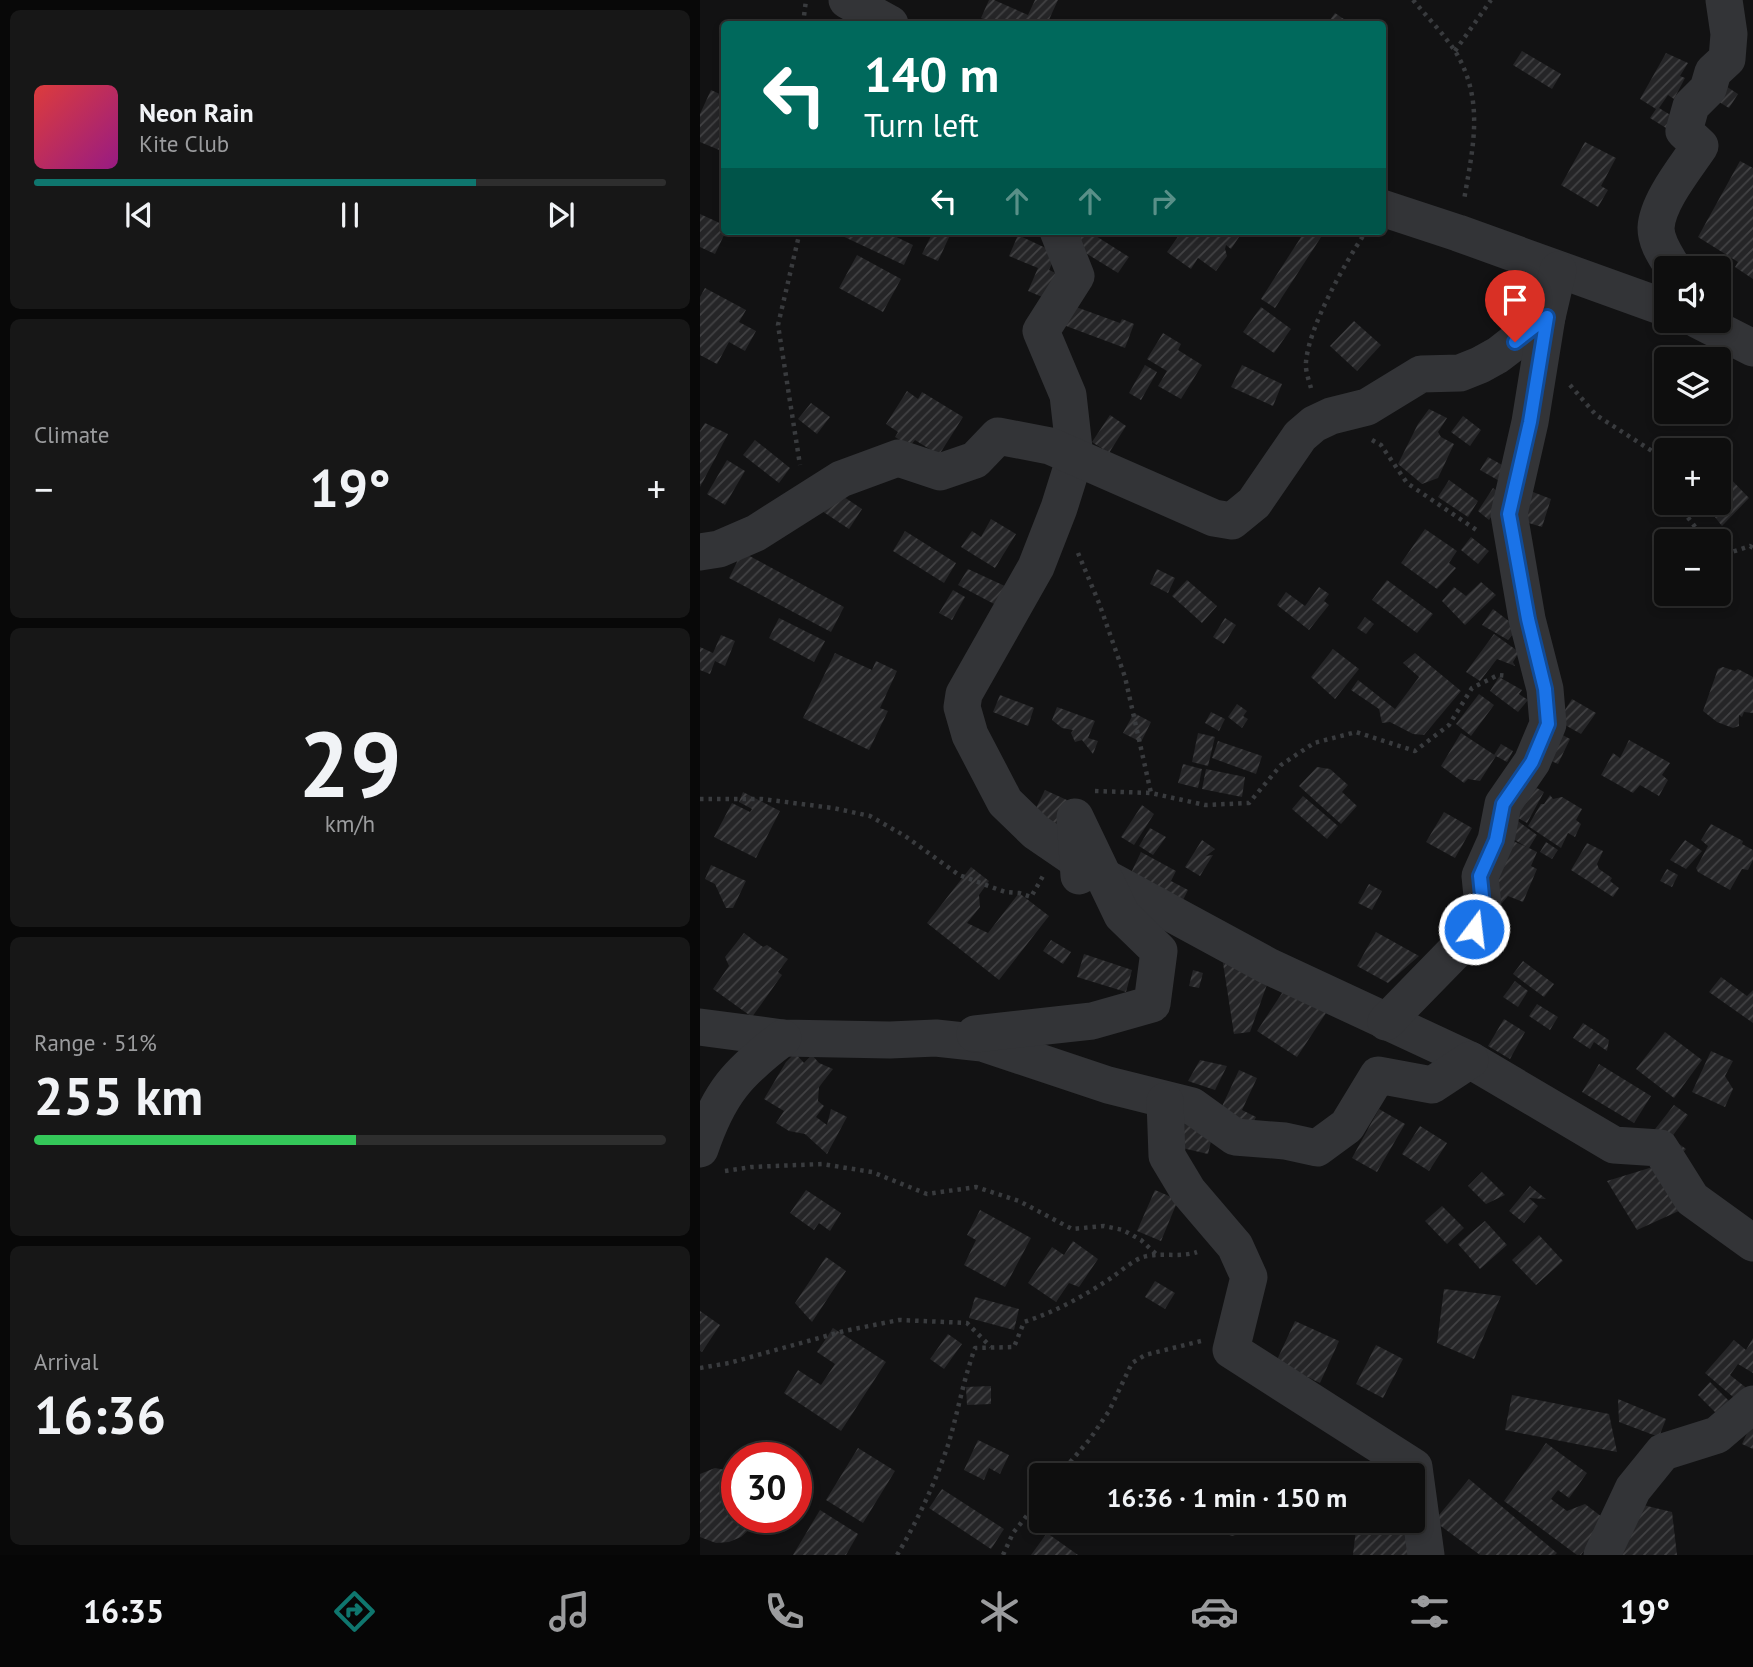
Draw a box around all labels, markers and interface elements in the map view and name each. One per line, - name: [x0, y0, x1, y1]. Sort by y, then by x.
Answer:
- text: 140 m: [864, 42, 999, 106]
- icon: left: [749, 49, 840, 140]
- text: Neon Rain: [139, 96, 254, 129]
- text: Turn left: [864, 104, 979, 146]
- text: Kite Club: [139, 129, 229, 158]
- icon: left: [925, 182, 963, 220]
- icon: ahead: [998, 182, 1036, 220]
- icon: ahead: [1071, 182, 1109, 220]
- icon: right: [1144, 182, 1182, 220]
- icon: previous: [120, 196, 158, 234]
- icon: pause: [331, 196, 369, 234]
- icon: next: [542, 196, 580, 234]
- map controls: [1654, 256, 1731, 606]
- button: sound: [1654, 256, 1731, 333]
- pin: [1485, 270, 1545, 342]
- icon: arrive: [1496, 281, 1534, 319]
- button: layers: [1654, 347, 1731, 424]
- text: Climate: [34, 420, 109, 449]
- button: +: [1654, 438, 1731, 515]
- text: 19°: [309, 454, 391, 521]
- text: −: [34, 464, 53, 513]
- text: +: [647, 464, 666, 513]
- button: −: [1654, 529, 1731, 606]
- text: 29: [298, 704, 402, 822]
- text: km/h: [325, 809, 375, 838]
- position arrow: [1437, 892, 1511, 966]
- text: Range · 51%: [34, 1028, 157, 1057]
- text: 255 km: [34, 1062, 203, 1129]
- text: Arrival: [34, 1347, 98, 1376]
- text: 16:36: [34, 1381, 166, 1448]
- speed limit sign: 30: [721, 1442, 812, 1533]
- text: 16:36 · 1 min · 150 m: [1107, 1481, 1347, 1514]
- icon: directions: [330, 1587, 379, 1636]
- icon: music: [545, 1587, 594, 1636]
- icon: phone: [760, 1587, 809, 1636]
- icon: climate: [975, 1587, 1024, 1636]
- icon: car: [1190, 1587, 1239, 1636]
- icon: filters: [1405, 1587, 1454, 1636]
- text: 16:35: [83, 1590, 164, 1632]
- text: 19°: [1620, 1590, 1670, 1632]

